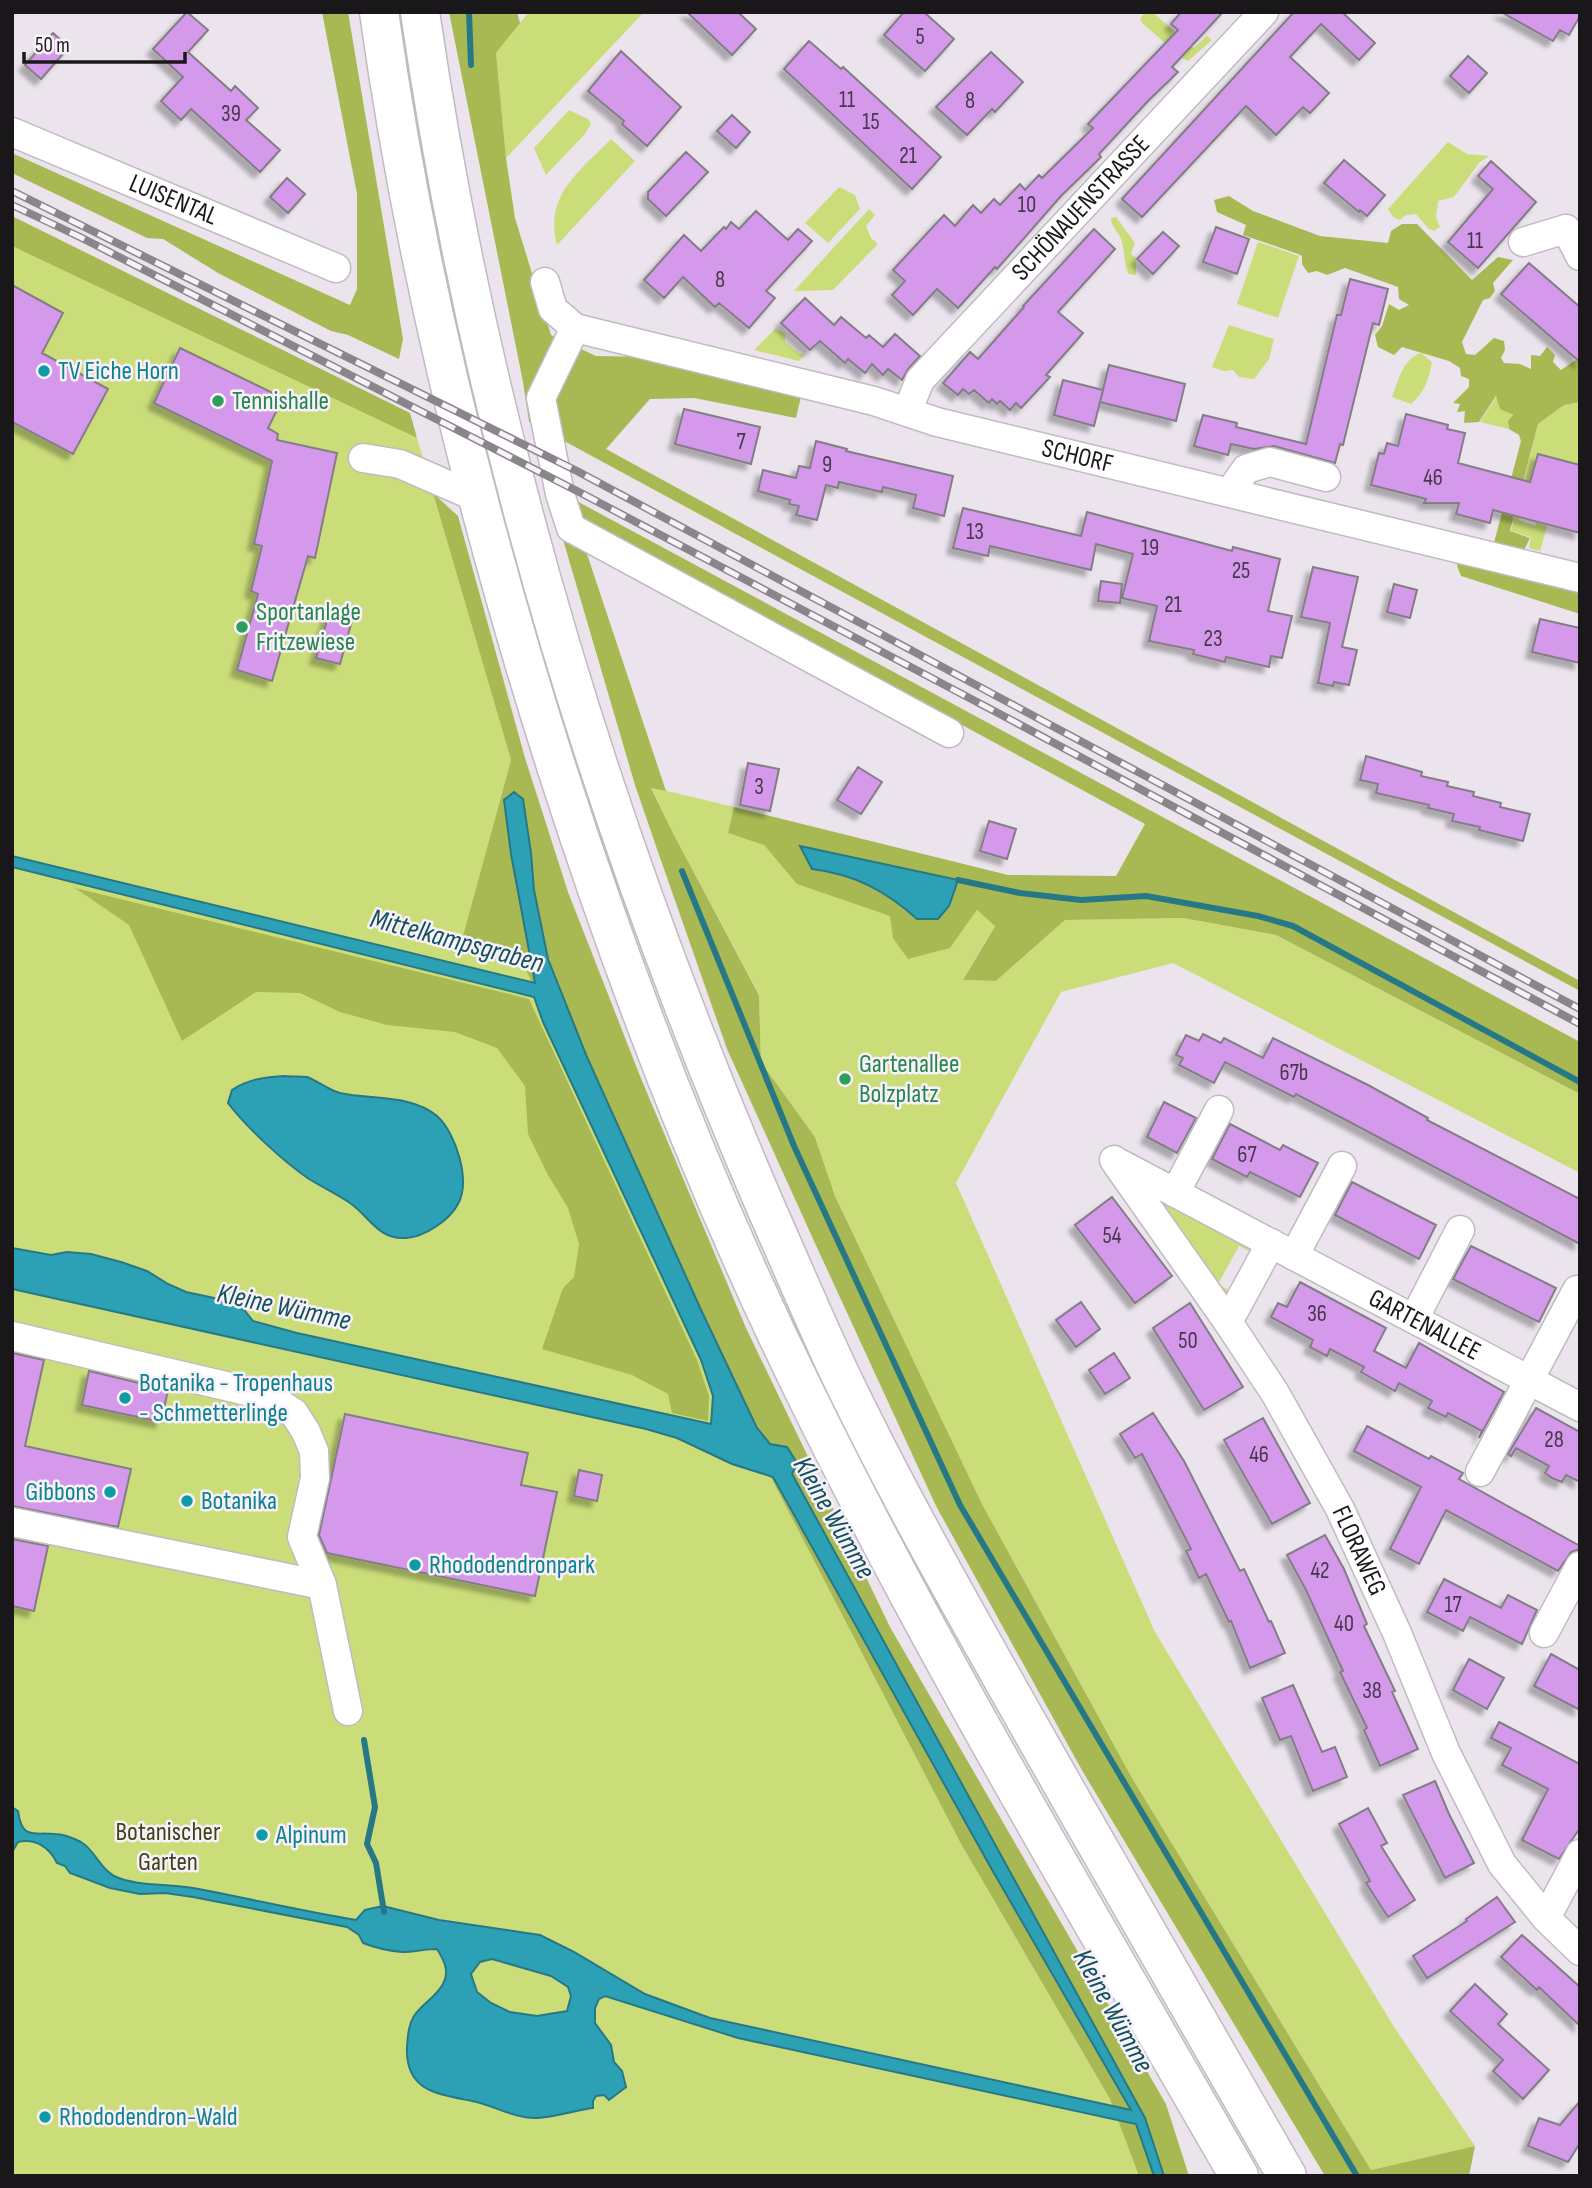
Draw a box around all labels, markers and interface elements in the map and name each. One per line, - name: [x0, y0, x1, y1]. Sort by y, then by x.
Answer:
- scale bar: [24, 21, 186, 65]
- house number: 5: [915, 23, 925, 51]
- text: 50 m: [35, 33, 70, 58]
- house number: 11: [839, 86, 855, 114]
- house number: 8: [965, 87, 975, 115]
- house number: 39: [221, 100, 241, 128]
- house number: 15: [862, 108, 880, 136]
- street label: SCHÖNAUENSTRASSE: [1005, 129, 1156, 287]
- house number: 21: [899, 142, 917, 170]
- street label: LUISENTAL: [125, 167, 222, 232]
- house number: 10: [1018, 191, 1036, 219]
- house number: 11: [1467, 227, 1483, 255]
- house number: 8: [715, 266, 725, 294]
- place label: TV Eiche Horn: [58, 356, 179, 387]
- marker: TV Eiche Horn: [36, 363, 52, 379]
- place label: Tennishalle: [232, 386, 329, 417]
- marker: Tennishalle: [210, 393, 226, 409]
- house number: 7: [736, 428, 746, 456]
- street label: SCHORF: [1039, 433, 1116, 480]
- house number: 9: [822, 451, 832, 479]
- house number: 46: [1423, 464, 1443, 492]
- house number: 13: [966, 518, 984, 546]
- house number: 19: [1141, 534, 1159, 562]
- house number: 25: [1232, 557, 1250, 585]
- house number: 21: [1164, 591, 1182, 619]
- place label: Sportanlage Fritzewiese: [256, 597, 361, 658]
- marker: Sportanlage Fritzewiese: [234, 619, 250, 635]
- house number: 23: [1203, 625, 1223, 653]
- house number: 3: [754, 773, 764, 801]
- water label: Mittelkampsgraben: [367, 902, 548, 980]
- place label: Gartenallee Bolzplatz: [859, 1049, 960, 1110]
- house number: 67b: [1280, 1059, 1308, 1087]
- marker: Gartenallee Bolzplatz: [837, 1071, 853, 1087]
- house number: 67: [1237, 1141, 1257, 1169]
- house number: 54: [1103, 1222, 1122, 1250]
- water label: Kleine Wümme: [214, 1277, 354, 1337]
- street label: GARTENALLEE: [1364, 1283, 1486, 1367]
- house number: 36: [1307, 1300, 1327, 1328]
- house number: 50: [1178, 1327, 1198, 1355]
- place label: Botanika - Tropenhaus - Schmetterlinge: [139, 1368, 333, 1429]
- marker: Botanika - Tropenhaus - Schmetterlinge: [117, 1390, 133, 1406]
- house number: 28: [1544, 1426, 1564, 1454]
- house number: 46: [1249, 1441, 1269, 1469]
- water label: Kleine Wümme: [786, 1451, 882, 1585]
- place label: Gibbons: [25, 1477, 96, 1508]
- marker: Gibbons: [102, 1484, 118, 1500]
- place label: Botanika: [201, 1486, 277, 1517]
- marker: Botanika: [179, 1493, 195, 1509]
- street label: FLORAWEG: [1325, 1501, 1393, 1600]
- place label: Rhododendronpark: [429, 1550, 595, 1581]
- marker: Rhododendronpark: [407, 1557, 423, 1573]
- house number: 42: [1310, 1557, 1330, 1585]
- house number: 17: [1444, 1591, 1462, 1619]
- house number: 40: [1334, 1610, 1354, 1638]
- house number: 38: [1362, 1677, 1382, 1705]
- park label: Botanischer Garten: [116, 1817, 221, 1878]
- place label: Alpinum: [275, 1820, 347, 1851]
- marker: Alpinum: [254, 1827, 270, 1843]
- water label: Kleine Wümme: [1066, 1944, 1160, 2078]
- place label: Rhododendron-Wald: [59, 2102, 238, 2133]
- marker: Rhododendron-Wald: [37, 2109, 53, 2125]

